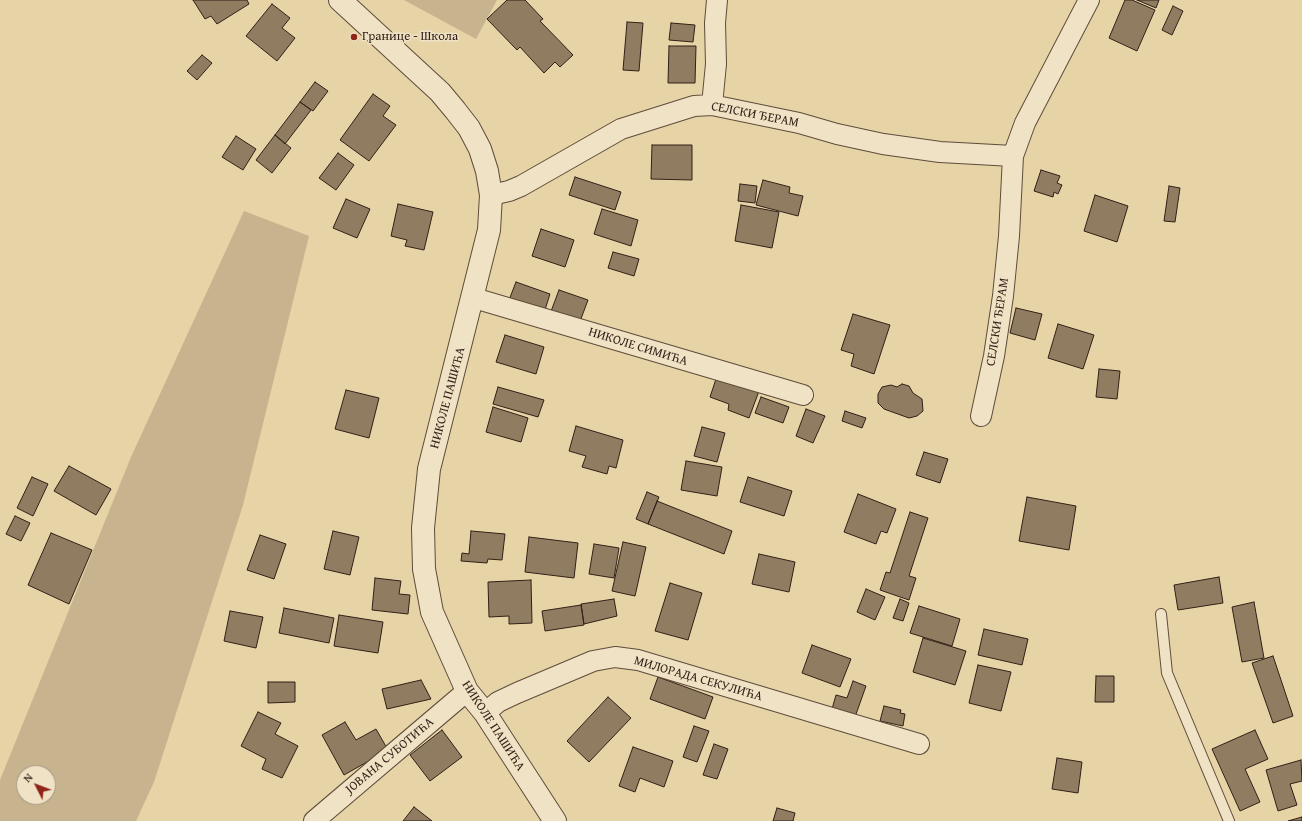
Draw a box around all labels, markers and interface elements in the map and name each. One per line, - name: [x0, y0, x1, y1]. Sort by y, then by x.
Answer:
- place label: Границе - Школа: [362, 29, 458, 45]
- marker: Границе - Школа: [349, 32, 359, 42]
- street label: СЕЛСКИ ЂЕРАМ: [710, 99, 800, 131]
- street label: СЕЛСКИ ЂЕРАМ: [983, 277, 1013, 367]
- street label: НИКОЛЕ СИМИЋА: [586, 324, 690, 370]
- street label: НИКОЛЕ ПАШИЋА: [427, 346, 469, 450]
- street label: МИЛОРАДА СЕКУЛИЋА: [632, 653, 764, 705]
- street label: НИКОЛЕ ПАШИЋА: [458, 678, 528, 774]
- street label: ЈОВАНА СУБОТИЋА: [343, 715, 437, 797]
- north arrow: [16, 765, 56, 805]
- text: N: [19, 770, 36, 786]

